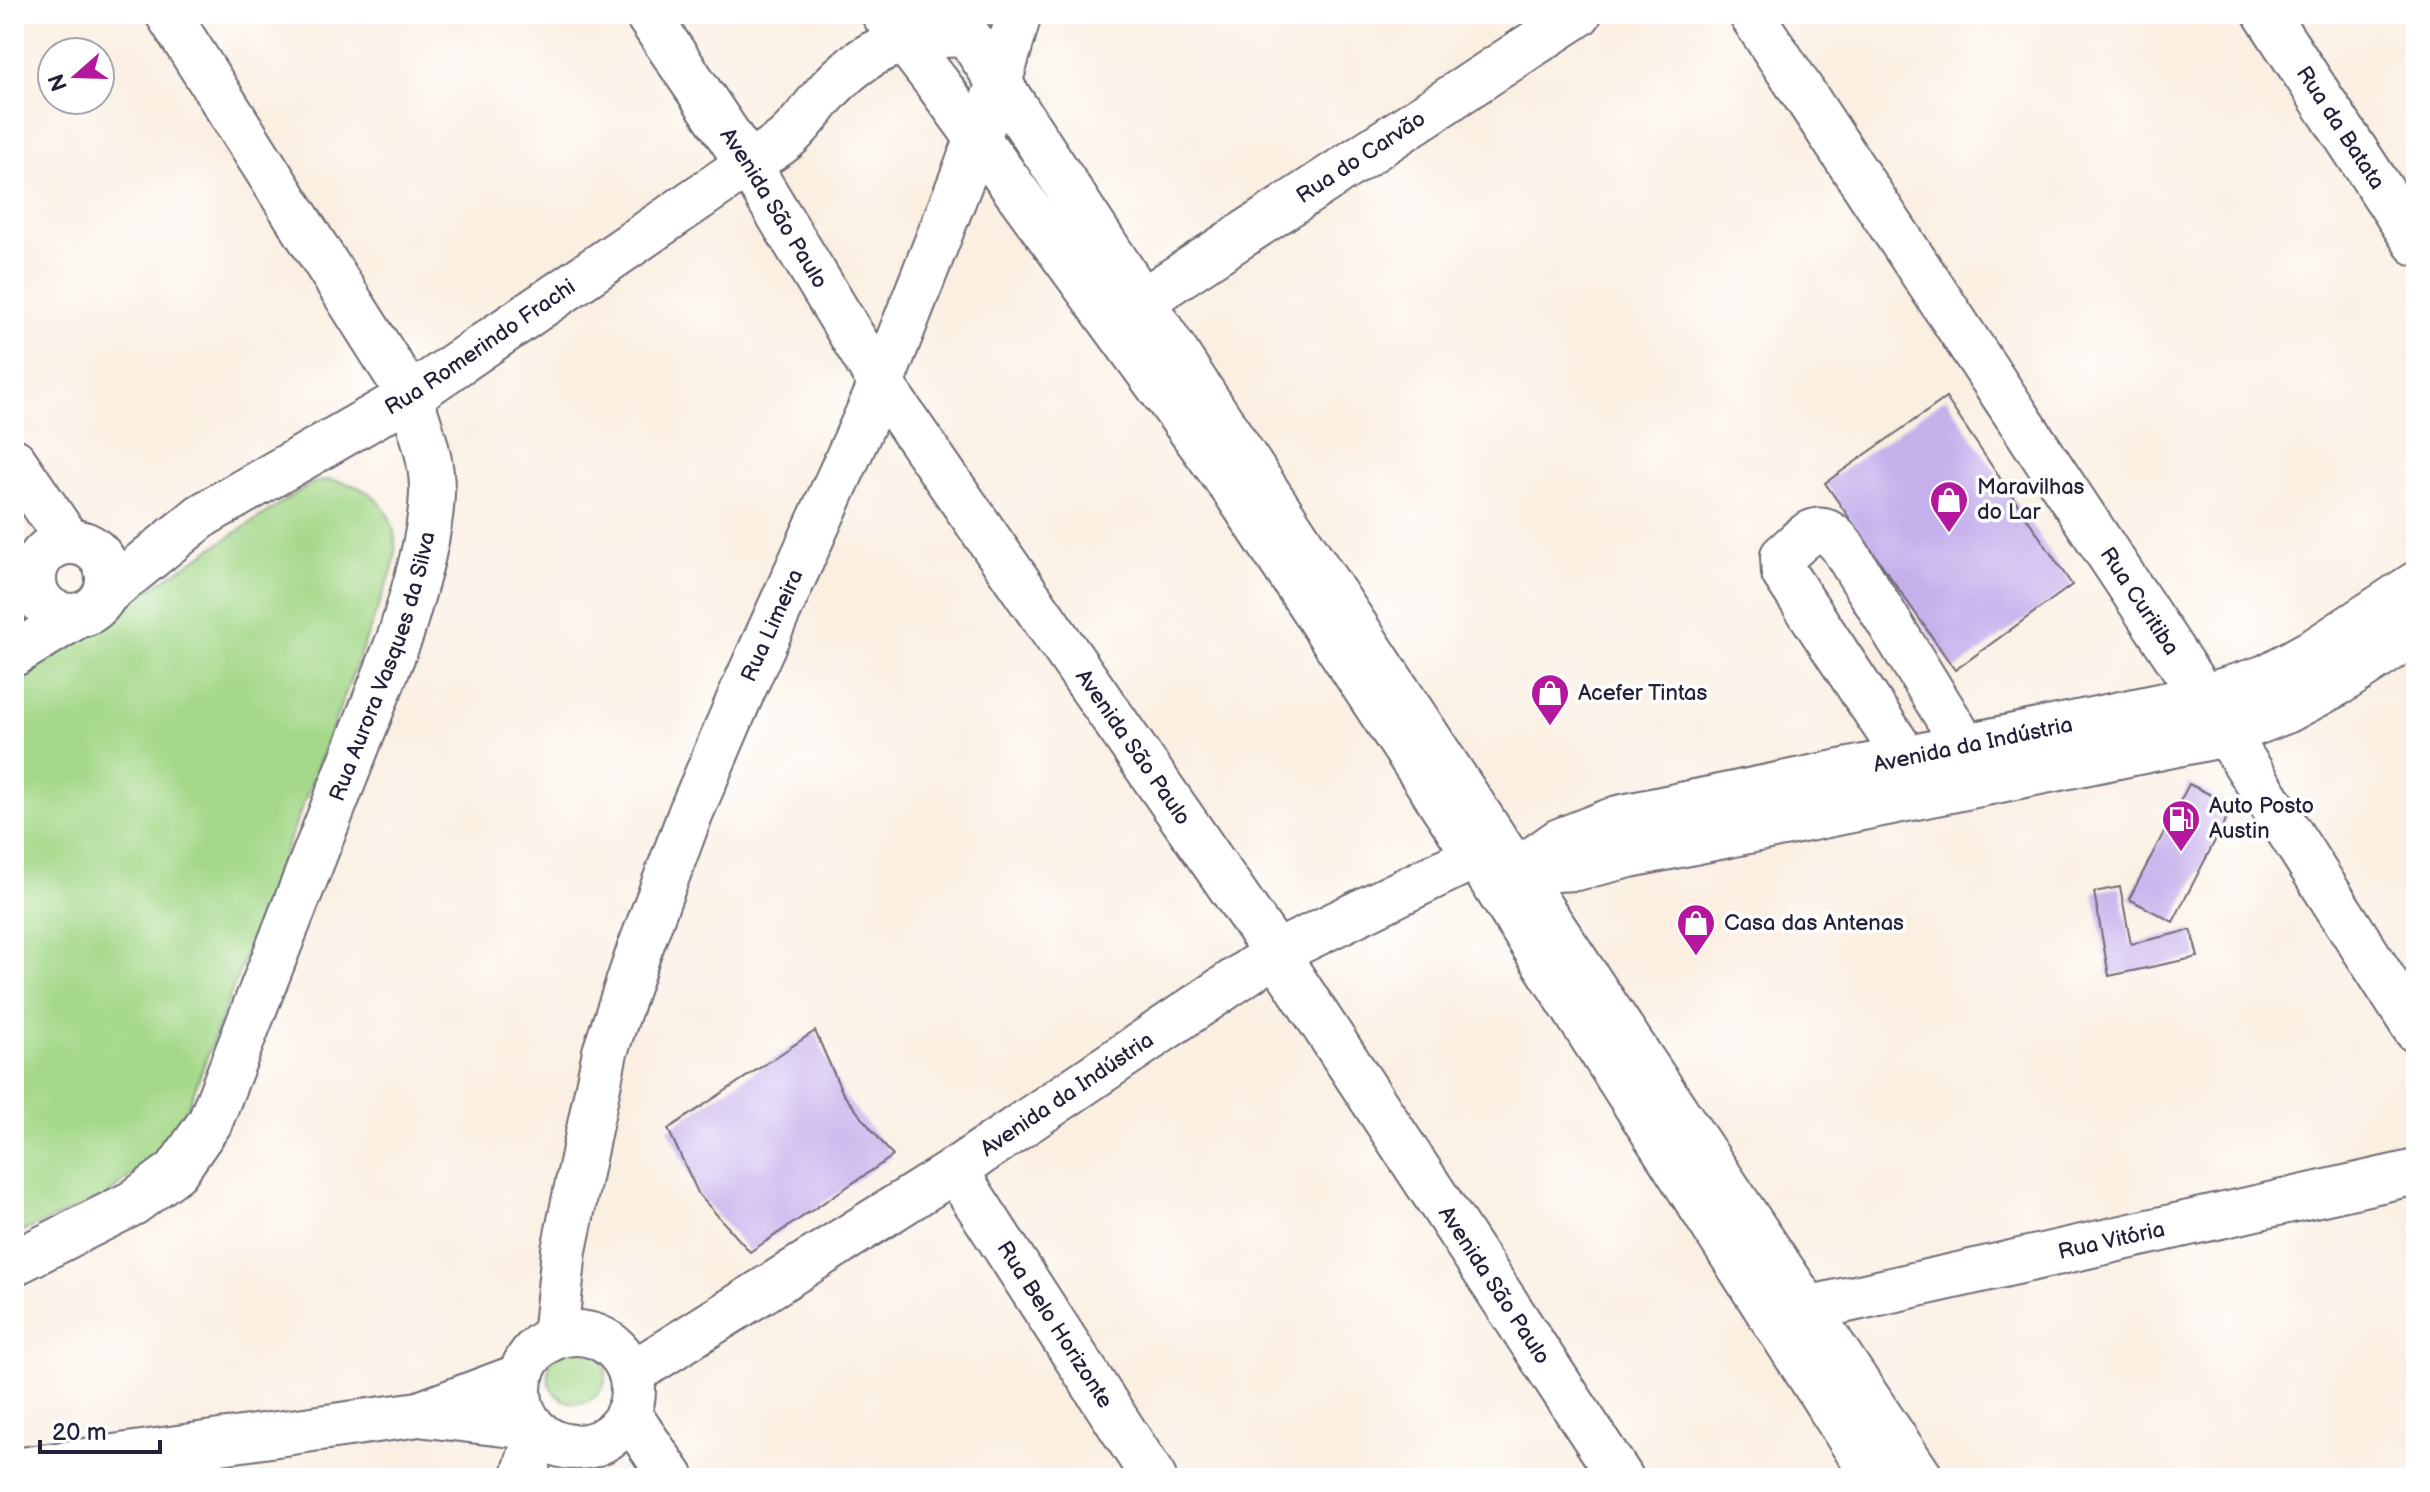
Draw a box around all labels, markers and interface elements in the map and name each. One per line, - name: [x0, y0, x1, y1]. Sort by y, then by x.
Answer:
- north arrow: [36, 36, 116, 116]
- street label: Rua da Batata: [2290, 61, 2391, 195]
- text: N: [43, 70, 74, 95]
- street label: Rua do Carvão: [1291, 105, 1431, 209]
- street label: Avenida São Paulo: [714, 123, 834, 293]
- street label: Rua Romerindo Frachi: [380, 273, 581, 421]
- place label: Maravilhas do Lar: [1977, 474, 2085, 526]
- shop icon: Maravilhas do Lar: [1928, 479, 1970, 534]
- street label: Rua Aurora Vasques da Silva: [323, 529, 441, 805]
- street label: Rua Curitiba: [2094, 542, 2185, 660]
- street label: Rua Limeira: [735, 565, 809, 686]
- street label: Avenida São Paulo: [1070, 664, 1197, 830]
- shop icon: Acefer Tintas: [1529, 672, 1571, 727]
- place label: Acefer Tintas: [1578, 680, 1707, 707]
- street label: Avenida da Indústria: [1871, 711, 2075, 778]
- place label: Auto Posto Austin: [2209, 793, 2314, 845]
- fuel station icon: Auto Posto Austin: [2160, 798, 2202, 853]
- shop icon: Casa das Antenas: [1675, 902, 1717, 957]
- place label: Casa das Antenas: [1724, 910, 1904, 937]
- street label: Avenida da Indústria: [975, 1026, 1159, 1162]
- street label: Avenida São Paulo: [1433, 1201, 1556, 1369]
- street label: Rua Vitória: [2055, 1215, 2167, 1266]
- street label: Rua Belo Horizonte: [991, 1236, 1119, 1413]
- scale bar: [40, 1404, 160, 1454]
- text: 20 m: [52, 1418, 107, 1447]

